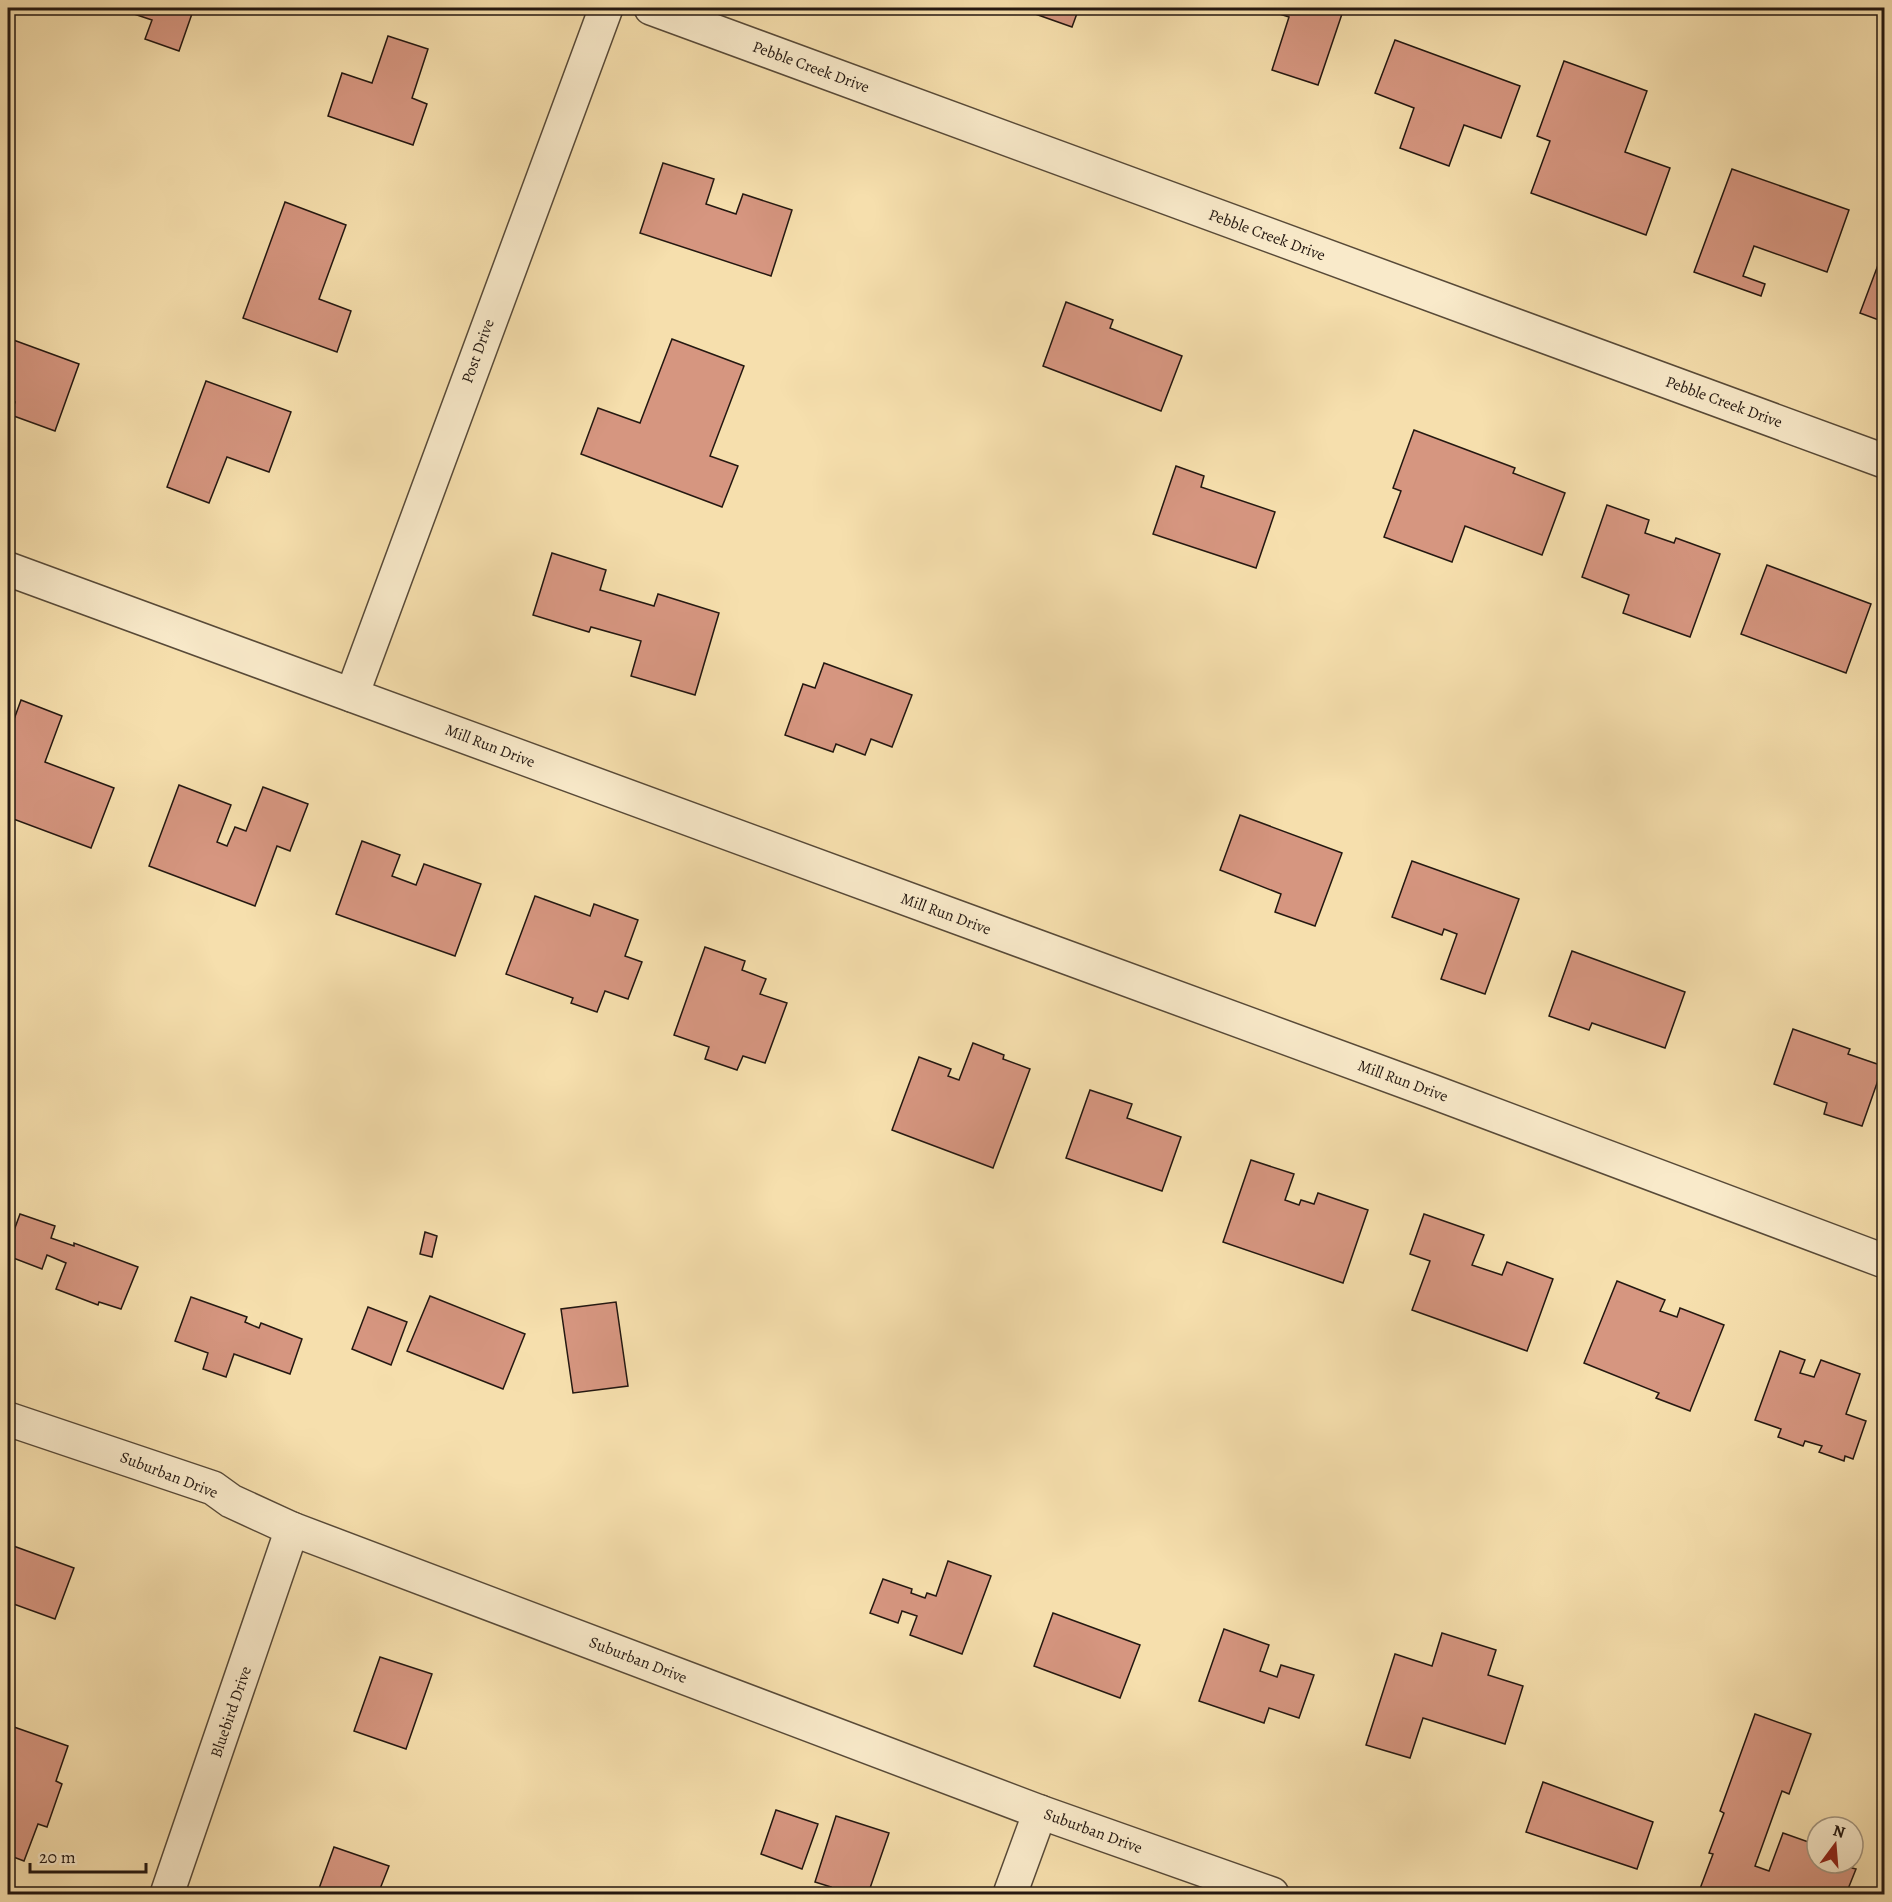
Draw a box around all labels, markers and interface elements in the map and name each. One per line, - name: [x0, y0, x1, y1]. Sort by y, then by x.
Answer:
- street label: Pebble Creek Drive: [750, 36, 872, 98]
- street label: Pebble Creek Drive: [1206, 204, 1328, 266]
- street label: Post Drive: [456, 316, 500, 386]
- street label: Pebble Creek Drive: [1663, 371, 1785, 433]
- street label: Mill Run Drive: [442, 719, 538, 773]
- street label: Mill Run Drive: [898, 887, 994, 941]
- street label: Mill Run Drive: [1355, 1054, 1451, 1108]
- street label: Suburban Drive: [117, 1446, 221, 1504]
- street label: Suburban Drive: [586, 1631, 690, 1689]
- street label: Bluebird Drive: [205, 1663, 257, 1761]
- street label: Suburban Drive: [1041, 1803, 1145, 1859]
- north arrow: [1805, 1815, 1865, 1875]
- text: N: [1830, 1819, 1848, 1844]
- scale bar: [30, 1836, 146, 1874]
- text: 20 m: [39, 1845, 76, 1869]

